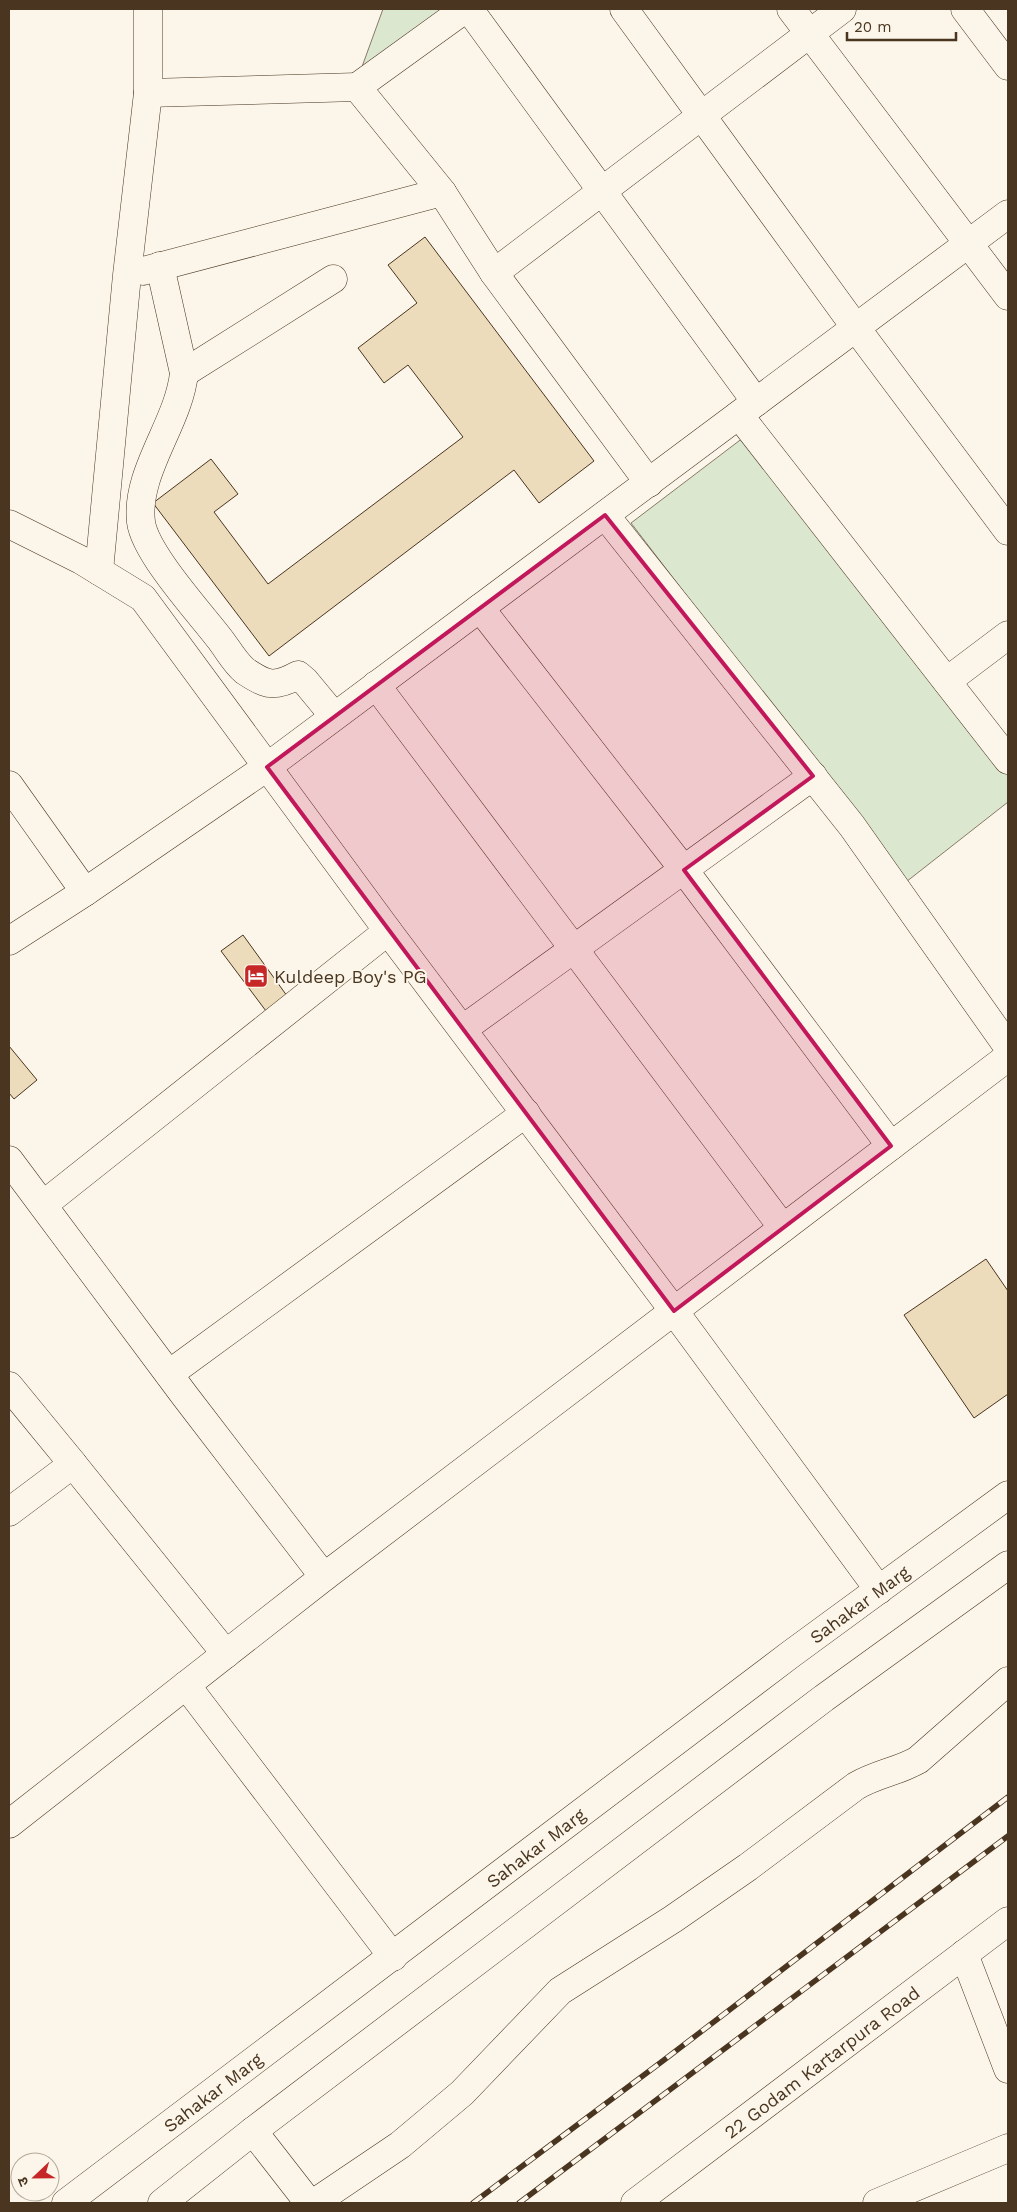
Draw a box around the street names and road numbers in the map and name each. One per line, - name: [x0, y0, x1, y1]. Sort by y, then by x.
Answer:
- street label: Sahakar Marg: [805, 1560, 913, 1647]
- street label: Sahakar Marg: [482, 1803, 589, 1891]
- street label: 22 Godam Kartarpura Road: [720, 1981, 923, 2142]
- street label: Sahakar Marg: [159, 2048, 266, 2136]

